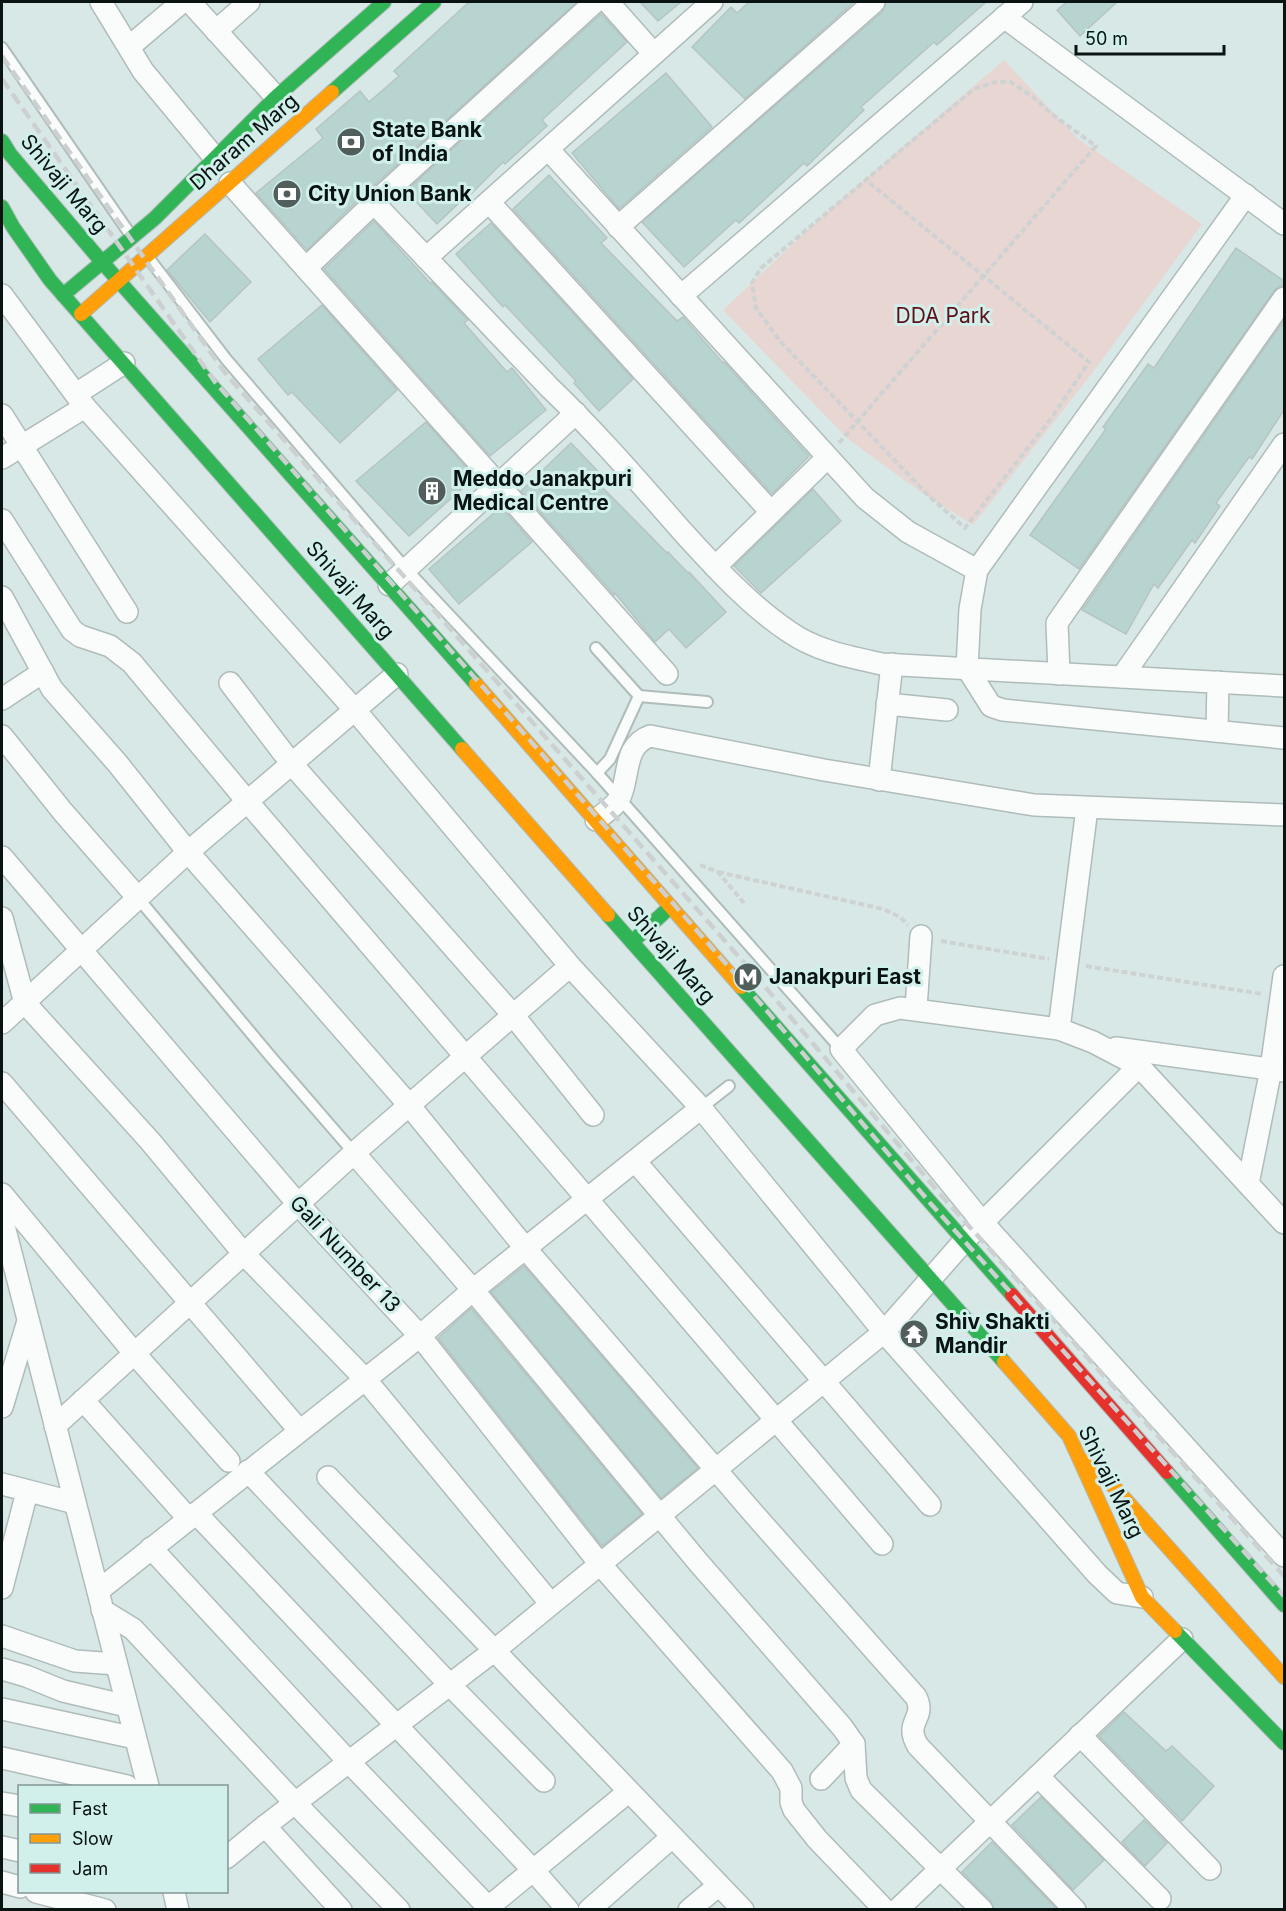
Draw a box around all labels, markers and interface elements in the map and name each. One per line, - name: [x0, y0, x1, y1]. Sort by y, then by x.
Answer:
- scale bar: [1076, 18, 1224, 56]
- text: 50 m: [1085, 28, 1128, 49]
- street label: Dharam Marg: [185, 88, 303, 195]
- place label: State Bank of India: [372, 117, 483, 166]
- bank icon: State Bank of India: [335, 126, 367, 158]
- street label: Shivaji Marg: [16, 129, 113, 238]
- bank icon: City Union Bank: [271, 178, 303, 210]
- place label: City Union Bank: [308, 181, 472, 206]
- park label: DDA Park: [896, 303, 991, 328]
- place label: Meddo Janakpuri Medical Centre: [453, 466, 632, 515]
- building icon: Meddo Janakpuri Medical Centre: [416, 475, 448, 507]
- street label: Shivaji Marg: [301, 536, 400, 644]
- street label: Shivaji Marg: [622, 901, 721, 1009]
- metro station icon: Janakpuri East: [732, 961, 764, 993]
- place label: Janakpuri East: [769, 964, 921, 989]
- street label: Gali Number 13: [285, 1190, 406, 1317]
- place label: Shiv Shakti Mandir: [935, 1309, 1050, 1358]
- temple icon: Shiv Shakti Mandir: [898, 1318, 930, 1350]
- street label: Shivaji Marg: [1074, 1422, 1149, 1542]
- legend: [18, 1785, 228, 1893]
- text: Fast: [72, 1798, 108, 1819]
- text: Slow: [72, 1828, 113, 1849]
- text: Jam: [72, 1858, 108, 1879]

